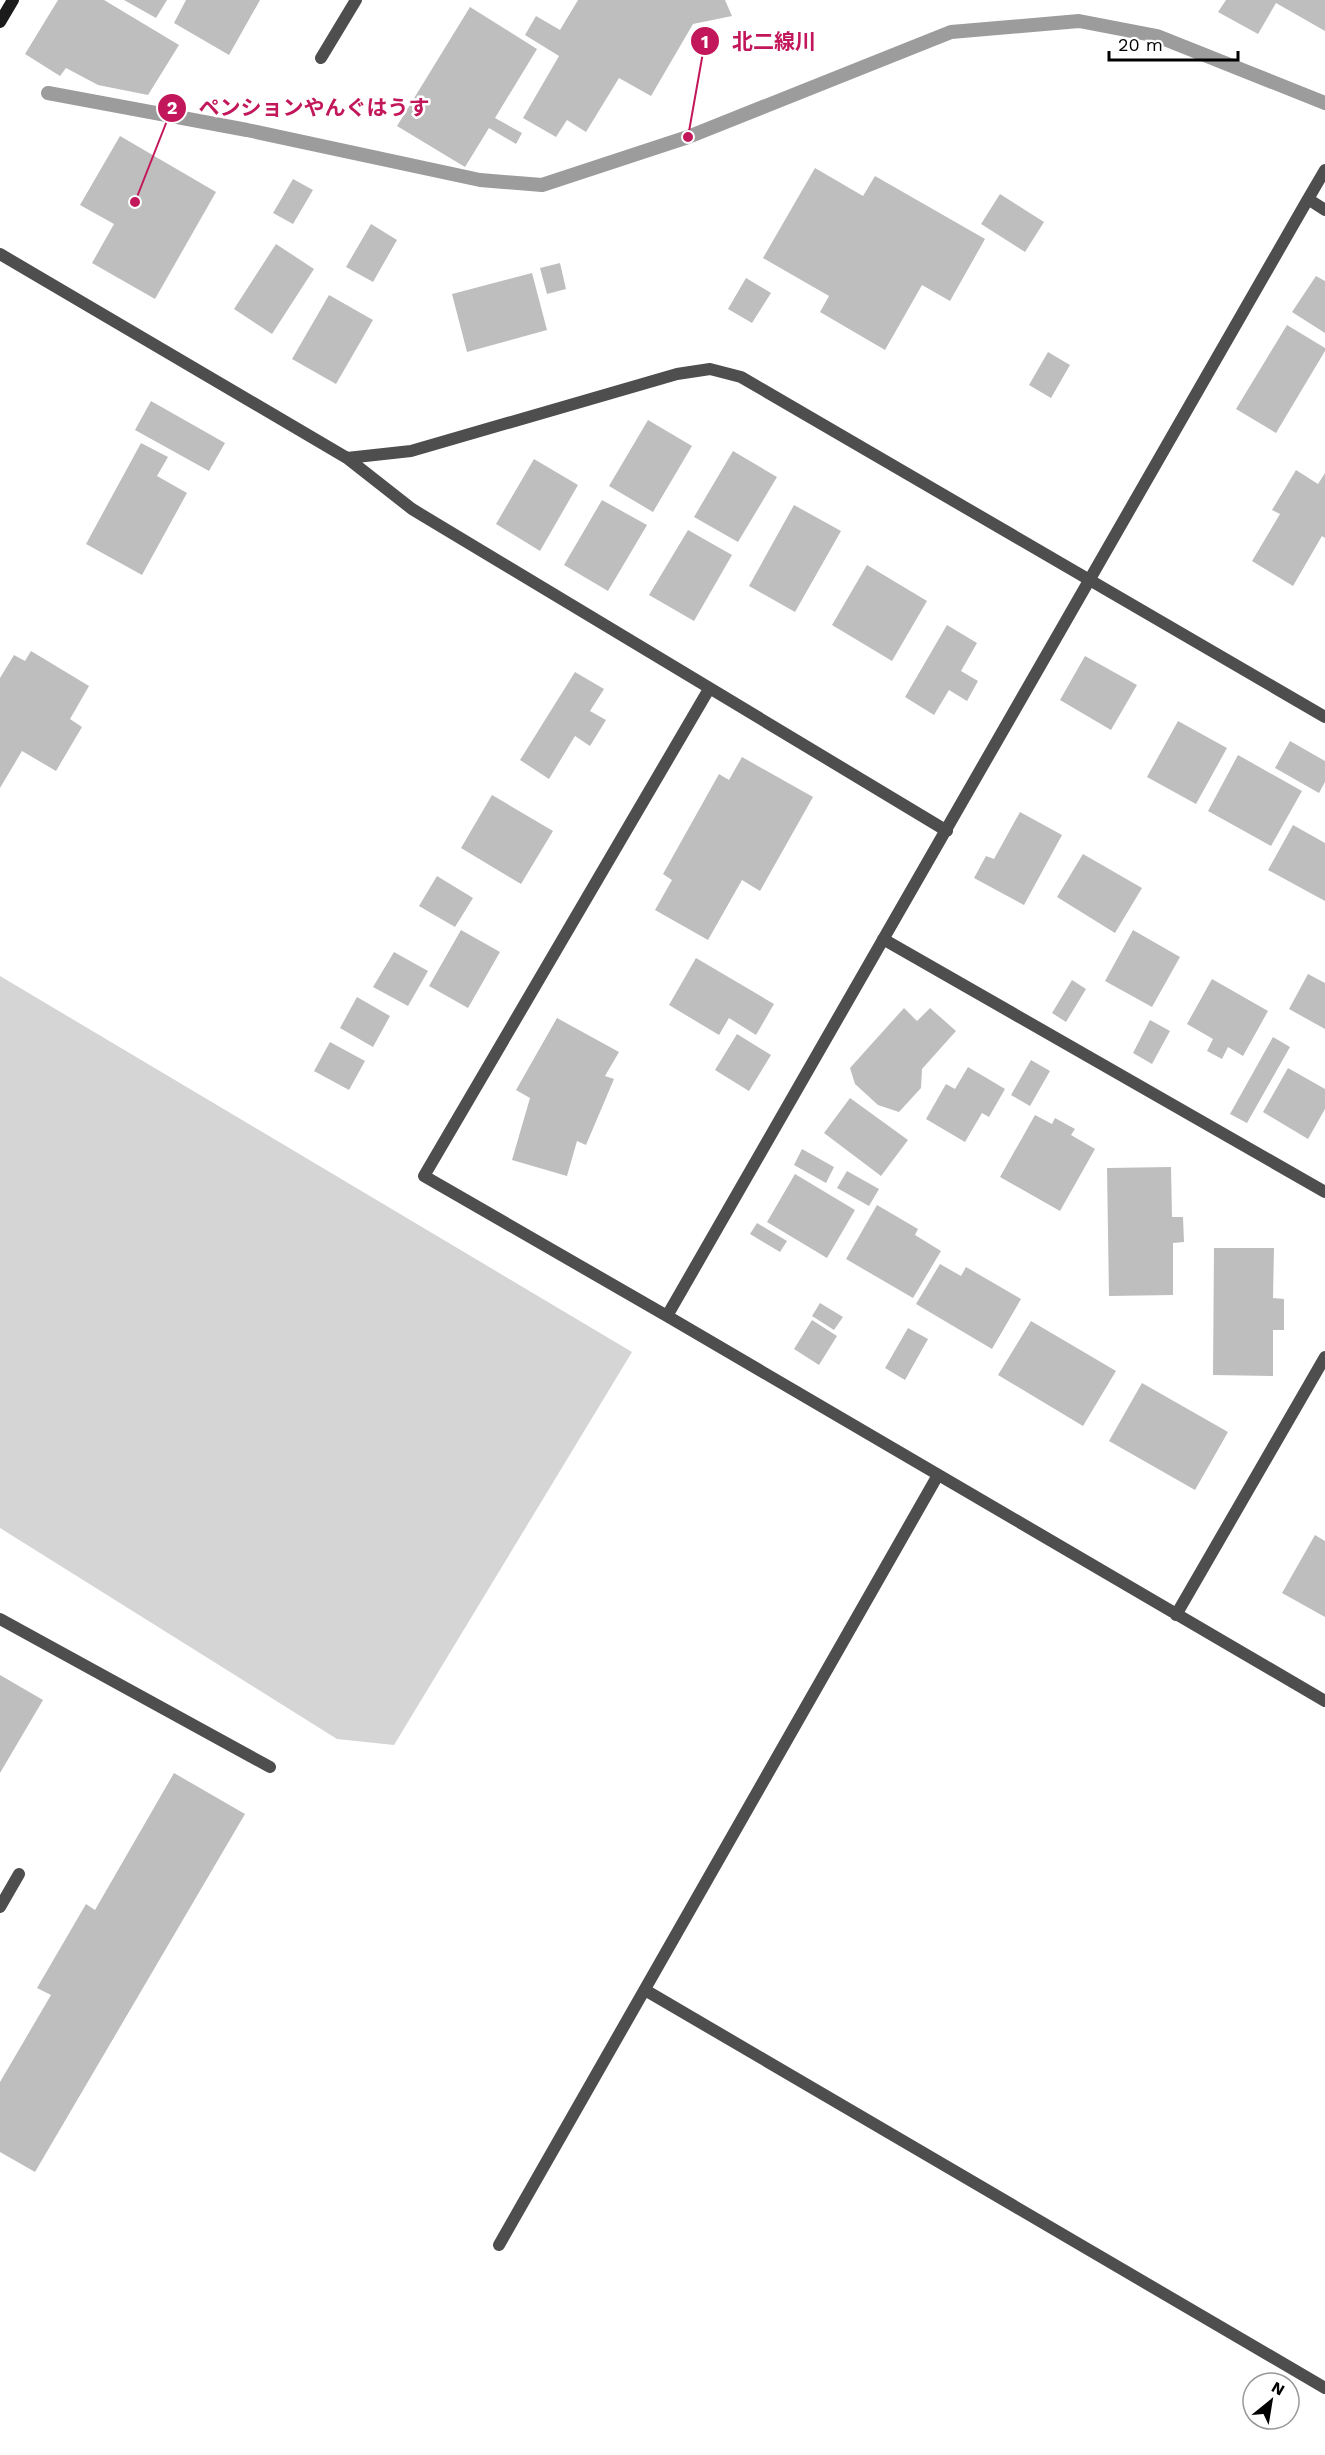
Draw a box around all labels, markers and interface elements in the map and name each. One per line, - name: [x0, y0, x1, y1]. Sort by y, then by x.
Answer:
- callout: 北二線川: [690, 22, 828, 61]
- scale bar: [1109, 24, 1238, 62]
- text: 北二線川: [732, 29, 816, 54]
- text: 1: [701, 31, 709, 52]
- text: 20 m: [1118, 34, 1163, 55]
- callout: ペンションやんぐはうす: [157, 88, 442, 127]
- text: ペンションやんぐはうす: [199, 95, 430, 120]
- text: 2: [167, 97, 177, 118]
- north arrow: [1241, 2371, 1301, 2431]
- text: N: [1268, 2377, 1288, 2400]

